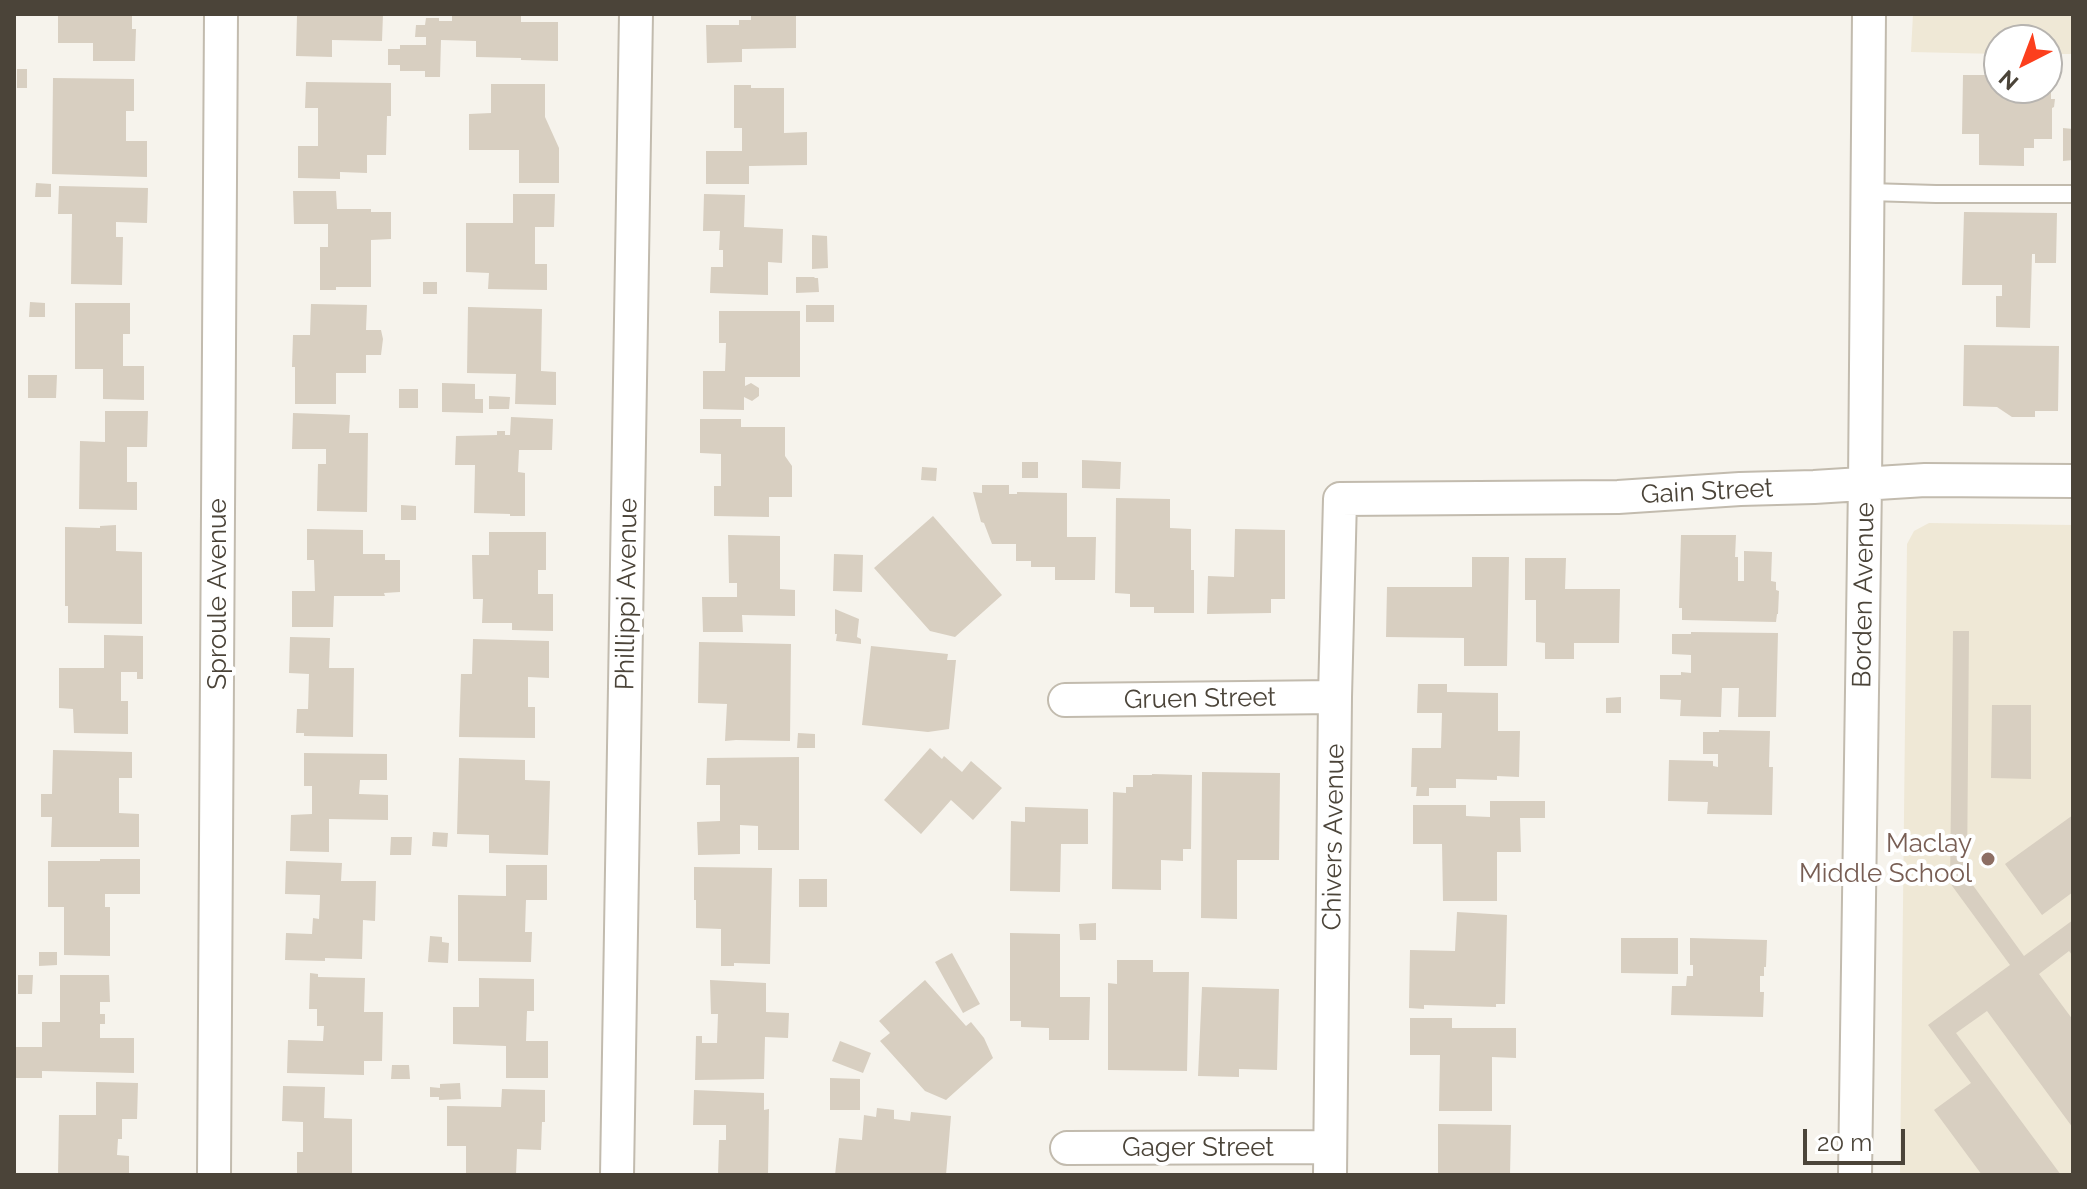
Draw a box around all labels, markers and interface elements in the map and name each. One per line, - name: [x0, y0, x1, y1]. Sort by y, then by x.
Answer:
- north arrow: [1983, 24, 2063, 104]
- text: N: [1993, 65, 2023, 96]
- street label: Gain Street: [1640, 473, 1774, 511]
- street label: Sproule Avenue: [202, 498, 234, 690]
- street label: Phillippi Avenue: [610, 498, 644, 690]
- street label: Borden Avenue: [1847, 502, 1881, 688]
- street label: Gruen Street: [1124, 682, 1276, 716]
- street label: Chivers Avenue: [1317, 743, 1351, 931]
- place label: Maclay Middle School: [1799, 828, 1972, 890]
- marker: Maclay Middle School: [1979, 850, 1997, 868]
- scale bar: [1807, 1113, 1909, 1163]
- text: 20 m: [1817, 1128, 1872, 1157]
- street label: Gager Street: [1122, 1132, 1274, 1164]

